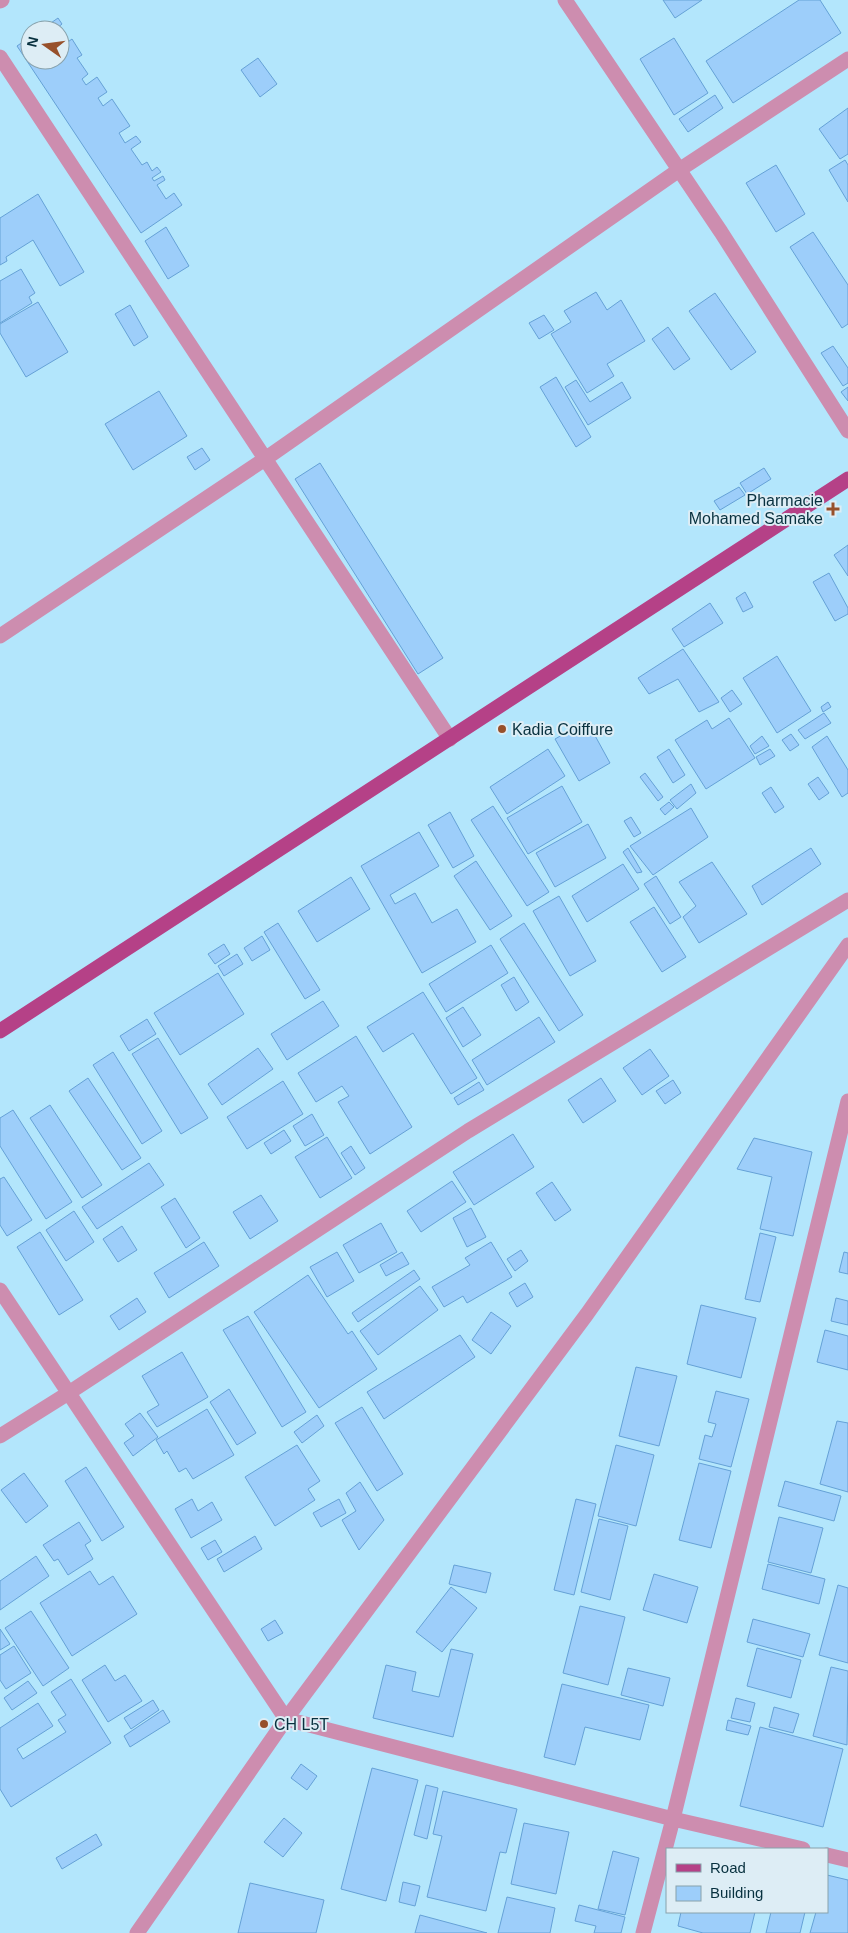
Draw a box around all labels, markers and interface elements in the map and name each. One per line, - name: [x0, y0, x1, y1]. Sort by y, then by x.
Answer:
- north arrow: [20, 20, 70, 70]
- text: N: [23, 35, 41, 49]
- place label: Pharmacie Mohamed Samake: [689, 492, 823, 527]
- marker: Pharmacie Mohamed Samake: [827, 503, 839, 515]
- place label: Kadia Coiffure: [512, 721, 613, 738]
- marker: Kadia Coiffure: [496, 723, 508, 735]
- place label: CH L5T: [274, 1716, 329, 1733]
- marker: CH L5T: [258, 1718, 270, 1730]
- legend: [666, 1848, 828, 1913]
- text: Road: [710, 1859, 746, 1876]
- text: Building: [710, 1884, 763, 1901]

